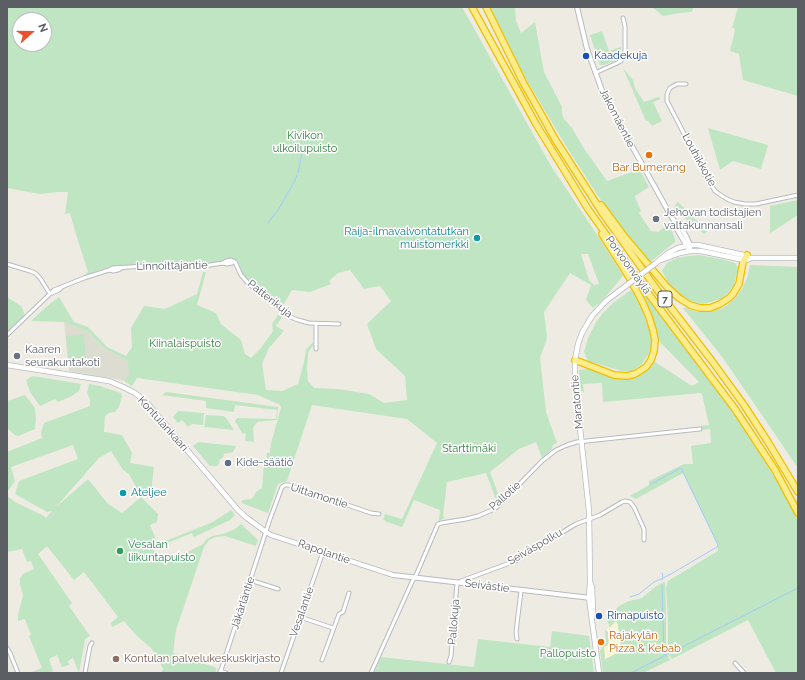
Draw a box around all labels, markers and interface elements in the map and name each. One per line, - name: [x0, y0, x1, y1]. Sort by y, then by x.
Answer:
- north arrow: [12, 12, 52, 52]
- text: N: [35, 22, 50, 34]
- place label: Kaadekuja: [594, 49, 647, 63]
- marker: Kaadekuja: [581, 51, 591, 61]
- street label: Jakomäentie: [596, 86, 638, 150]
- park label: Kivikon ulkoilupuisto: [273, 129, 337, 155]
- street label: Louhikkotie: [679, 131, 719, 189]
- marker: Bar Bumerang: [644, 150, 654, 160]
- place label: Bar Bumerang: [612, 161, 686, 175]
- place label: Jehovan todistajien valtakunnansali: [664, 206, 761, 232]
- marker: Jehovan todistajien valtakunnansali: [651, 214, 661, 224]
- place label: Raija-ilmavalvontatutkan muistomerkki: [344, 225, 469, 251]
- marker: Raija-ilmavalvontatutkan muistomerkki: [472, 233, 482, 243]
- street label: Porvoonväylä: [602, 233, 654, 297]
- street label: Linnoittajantie: [136, 259, 208, 273]
- street label: Patterikuja: [245, 277, 295, 321]
- road number: 7: [658, 291, 672, 307]
- park label: Kiinalaispuisto: [149, 337, 221, 351]
- place label: Kaaren seurakuntakoti: [25, 343, 100, 369]
- marker: Kaaren seurakuntakoti: [12, 351, 22, 361]
- street label: Maratontie: [568, 374, 586, 430]
- street label: Kontulankaari: [135, 394, 191, 454]
- park label: Starttimäki: [442, 442, 496, 456]
- place label: Kide-säätiö: [236, 456, 293, 470]
- marker: Kide-säätiö: [223, 458, 233, 468]
- street label: Pallotie: [487, 478, 523, 514]
- street label: Uittamontie: [289, 481, 349, 511]
- place label: Ateljee: [131, 486, 167, 500]
- marker: Ateljee: [118, 488, 128, 498]
- street label: Seiväspolku: [505, 526, 565, 568]
- street label: Rapolantie: [296, 537, 352, 567]
- place label: Vesalan liikuntapuisto: [128, 538, 195, 564]
- marker: Vesalan liikuntapuisto: [115, 546, 125, 556]
- street label: Jäkärläntie: [228, 575, 258, 631]
- street label: Seivästie: [464, 577, 510, 595]
- street label: Vesalantie: [287, 585, 317, 639]
- street label: Pallokuja: [445, 598, 463, 646]
- place label: Rimapuisto: [607, 609, 664, 623]
- marker: Rimapuisto: [594, 611, 604, 621]
- place label: Rajakylän Pizza & Kebab: [609, 629, 681, 655]
- marker: Rajakylän Pizza & Kebab: [596, 637, 606, 647]
- park label: Pallopuisto: [540, 647, 596, 661]
- place label: Kontulan palvelukeskuskirjasto: [124, 652, 280, 666]
- marker: Kontulan palvelukeskuskirjasto: [111, 654, 121, 664]

